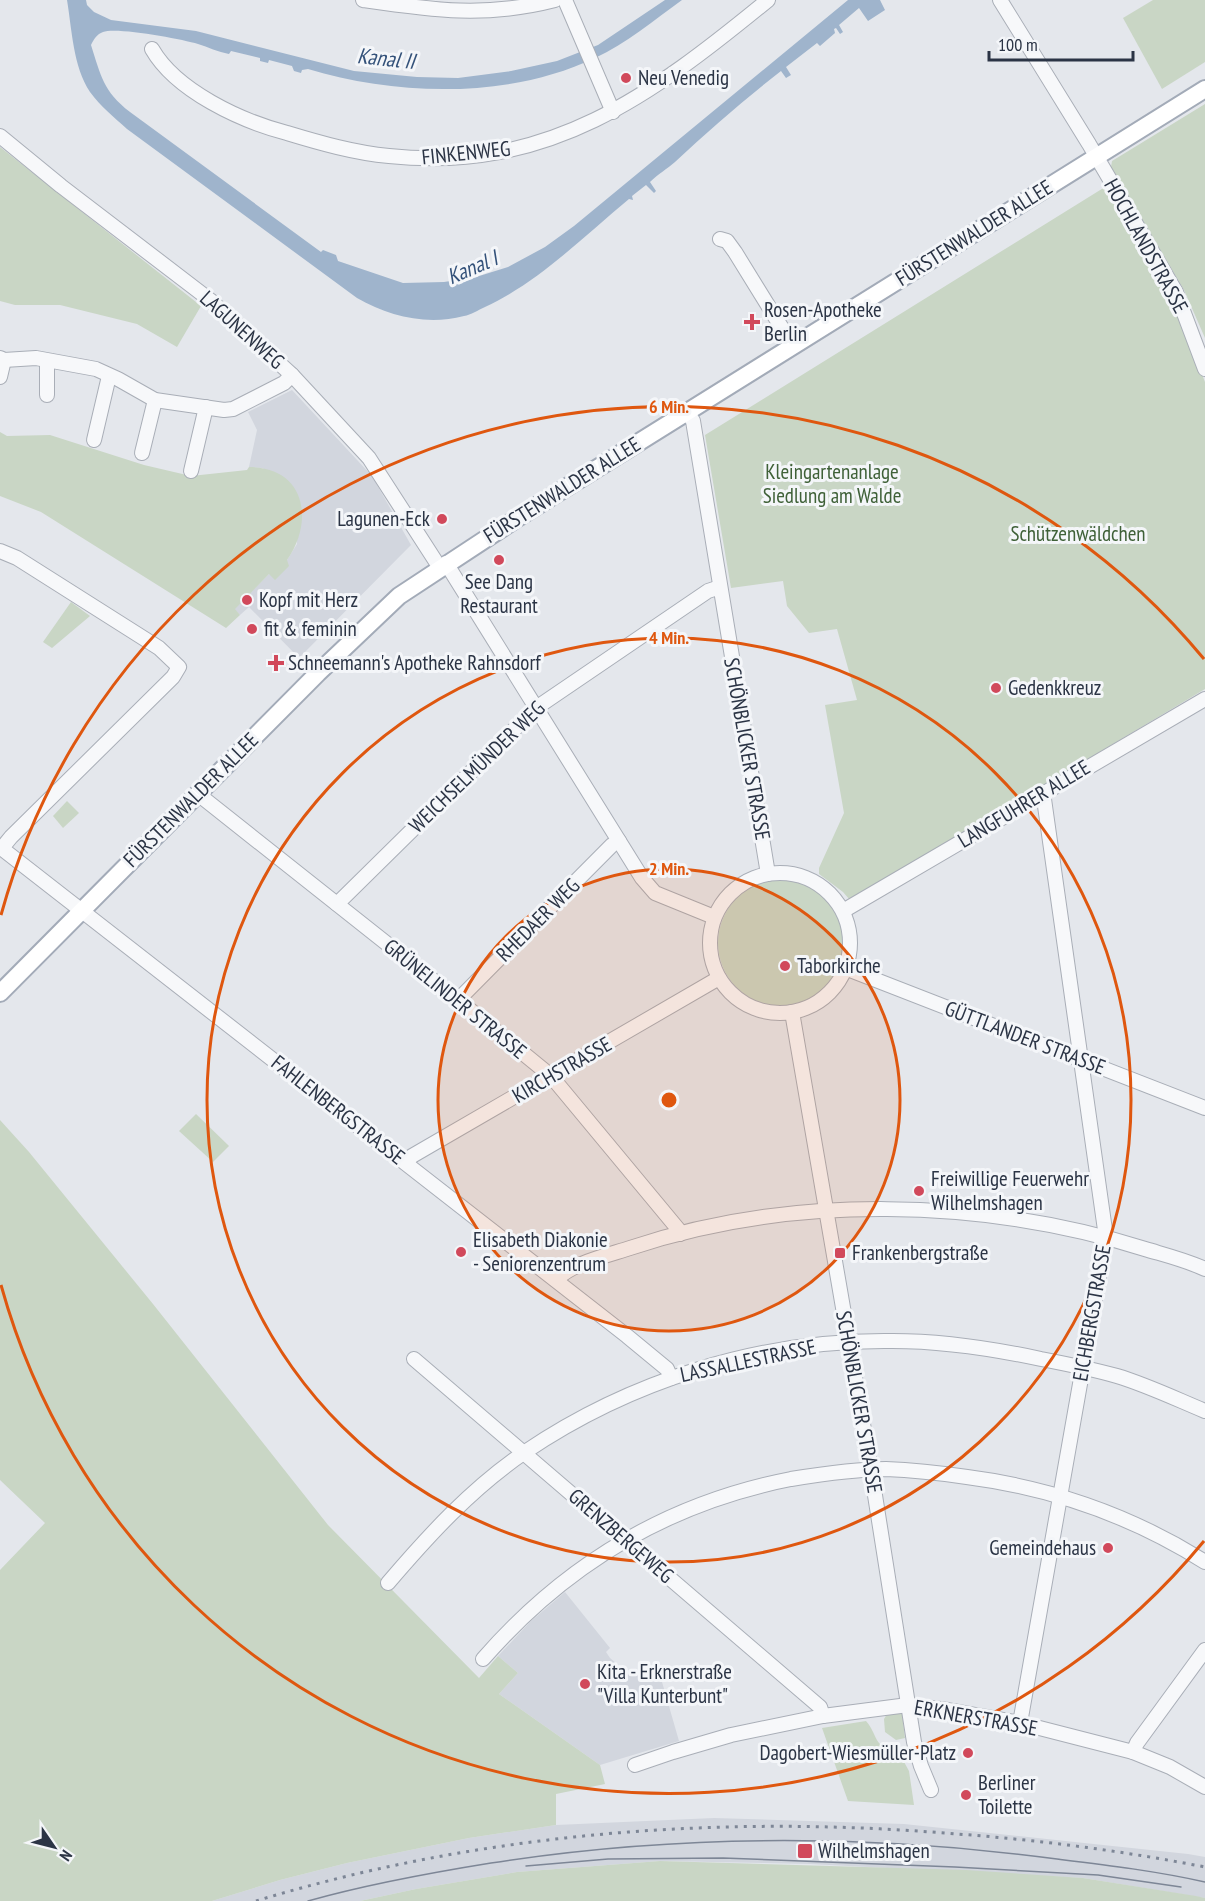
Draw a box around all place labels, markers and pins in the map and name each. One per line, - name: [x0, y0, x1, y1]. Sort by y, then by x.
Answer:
- place label: Neu Venedig: [638, 64, 729, 91]
- marker: Neu Venedig: [619, 71, 633, 85]
- place label: Rosen-Apotheke Berlin: [764, 296, 882, 347]
- marker: Rosen-Apotheke Berlin: [745, 315, 759, 329]
- place label: Lagunen-Eck: [337, 505, 430, 532]
- marker: Lagunen-Eck: [435, 512, 449, 526]
- marker: See Dang Restaurant: [492, 553, 506, 567]
- place label: See Dang Restaurant: [460, 568, 538, 619]
- place label: Kopf mit Herz: [259, 586, 358, 613]
- marker: Kopf mit Herz: [240, 593, 254, 607]
- place label: fit & feminin: [264, 615, 357, 642]
- marker: fit & feminin: [245, 622, 259, 636]
- place label: Schneemann's Apotheke Rahnsdorf: [288, 649, 541, 676]
- marker: Schneemann's Apotheke Rahnsdorf: [269, 656, 283, 670]
- place label: Gedenkkreuz: [1008, 674, 1101, 701]
- marker: Gedenkkreuz: [989, 681, 1003, 695]
- place label: Taborkirche: [797, 952, 881, 979]
- marker: Taborkirche: [778, 959, 792, 973]
- centre of rings: [659, 1090, 679, 1110]
- place label: Freiwillige Feuerwehr Wilhelmshagen: [931, 1165, 1089, 1216]
- marker: Freiwillige Feuerwehr Wilhelmshagen: [912, 1184, 926, 1198]
- place label: Elisabeth Diakonie - Seniorenzentrum: [473, 1226, 608, 1277]
- place label: Frankenbergstraße: [852, 1239, 988, 1266]
- marker: Elisabeth Diakonie - Seniorenzentrum: [454, 1245, 468, 1259]
- marker: Frankenbergstraße: [833, 1246, 847, 1260]
- place label: Gemeindehaus: [989, 1534, 1096, 1561]
- marker: Gemeindehaus: [1101, 1541, 1115, 1555]
- place label: Kita - Erknerstraße "Villa Kunterbunt": [597, 1658, 732, 1709]
- marker: Kita - Erknerstraße "Villa Kunterbunt": [578, 1677, 592, 1691]
- place label: Dagobert-Wiesmüller-Platz: [759, 1739, 956, 1766]
- marker: Dagobert-Wiesmüller-Platz: [961, 1746, 975, 1760]
- place label: Berliner Toilette: [978, 1769, 1036, 1820]
- marker: Berliner Toilette: [959, 1788, 973, 1802]
- place label: Wilhelmshagen: [818, 1837, 930, 1864]
- marker: Wilhelmshagen: [796, 1842, 814, 1860]

